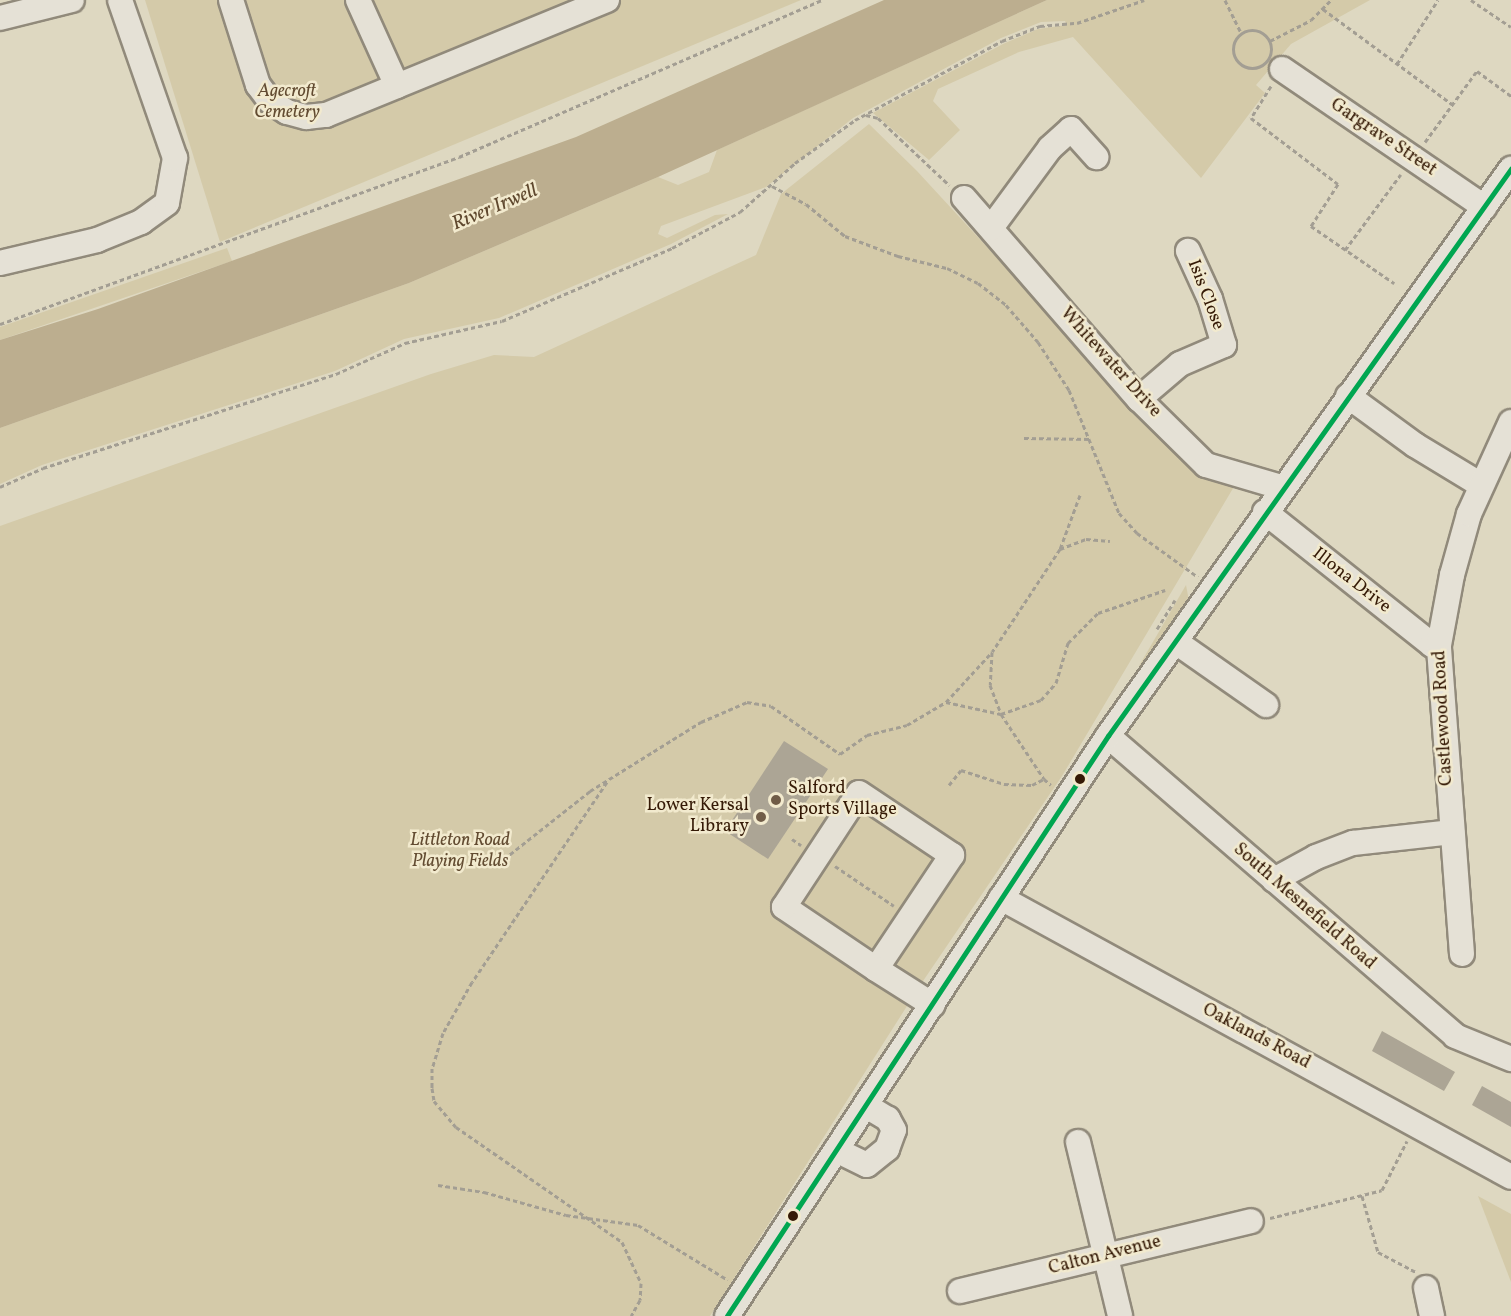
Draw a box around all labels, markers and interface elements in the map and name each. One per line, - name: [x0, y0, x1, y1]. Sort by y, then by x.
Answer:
- park label: Agecroft Cemetery: [254, 82, 320, 124]
- street label: Gargrave Street: [1326, 95, 1440, 181]
- water label: River Irwell: [449, 179, 541, 237]
- street label: Isis Close: [1182, 257, 1228, 333]
- street label: Whitewater Drive: [1055, 303, 1165, 423]
- street label: Illona Drive: [1307, 544, 1395, 618]
- street label: Castlewood Road: [1430, 650, 1458, 786]
- unlabelled marker: [1074, 773, 1086, 785]
- place label: Salford Sports Village: [788, 779, 897, 822]
- marker: Salford Sports Village: [769, 793, 783, 807]
- place label: Lower Kersal Library: [646, 796, 749, 838]
- marker: Lower Kersal Library: [754, 810, 768, 824]
- park label: Littleton Road Playing Fields: [410, 831, 510, 874]
- street label: South Mesnefield Road: [1228, 839, 1380, 975]
- street label: Oaklands Road: [1198, 1000, 1314, 1074]
- unlabelled marker: [787, 1210, 799, 1222]
- street label: Calton Avenue: [1047, 1232, 1163, 1280]

